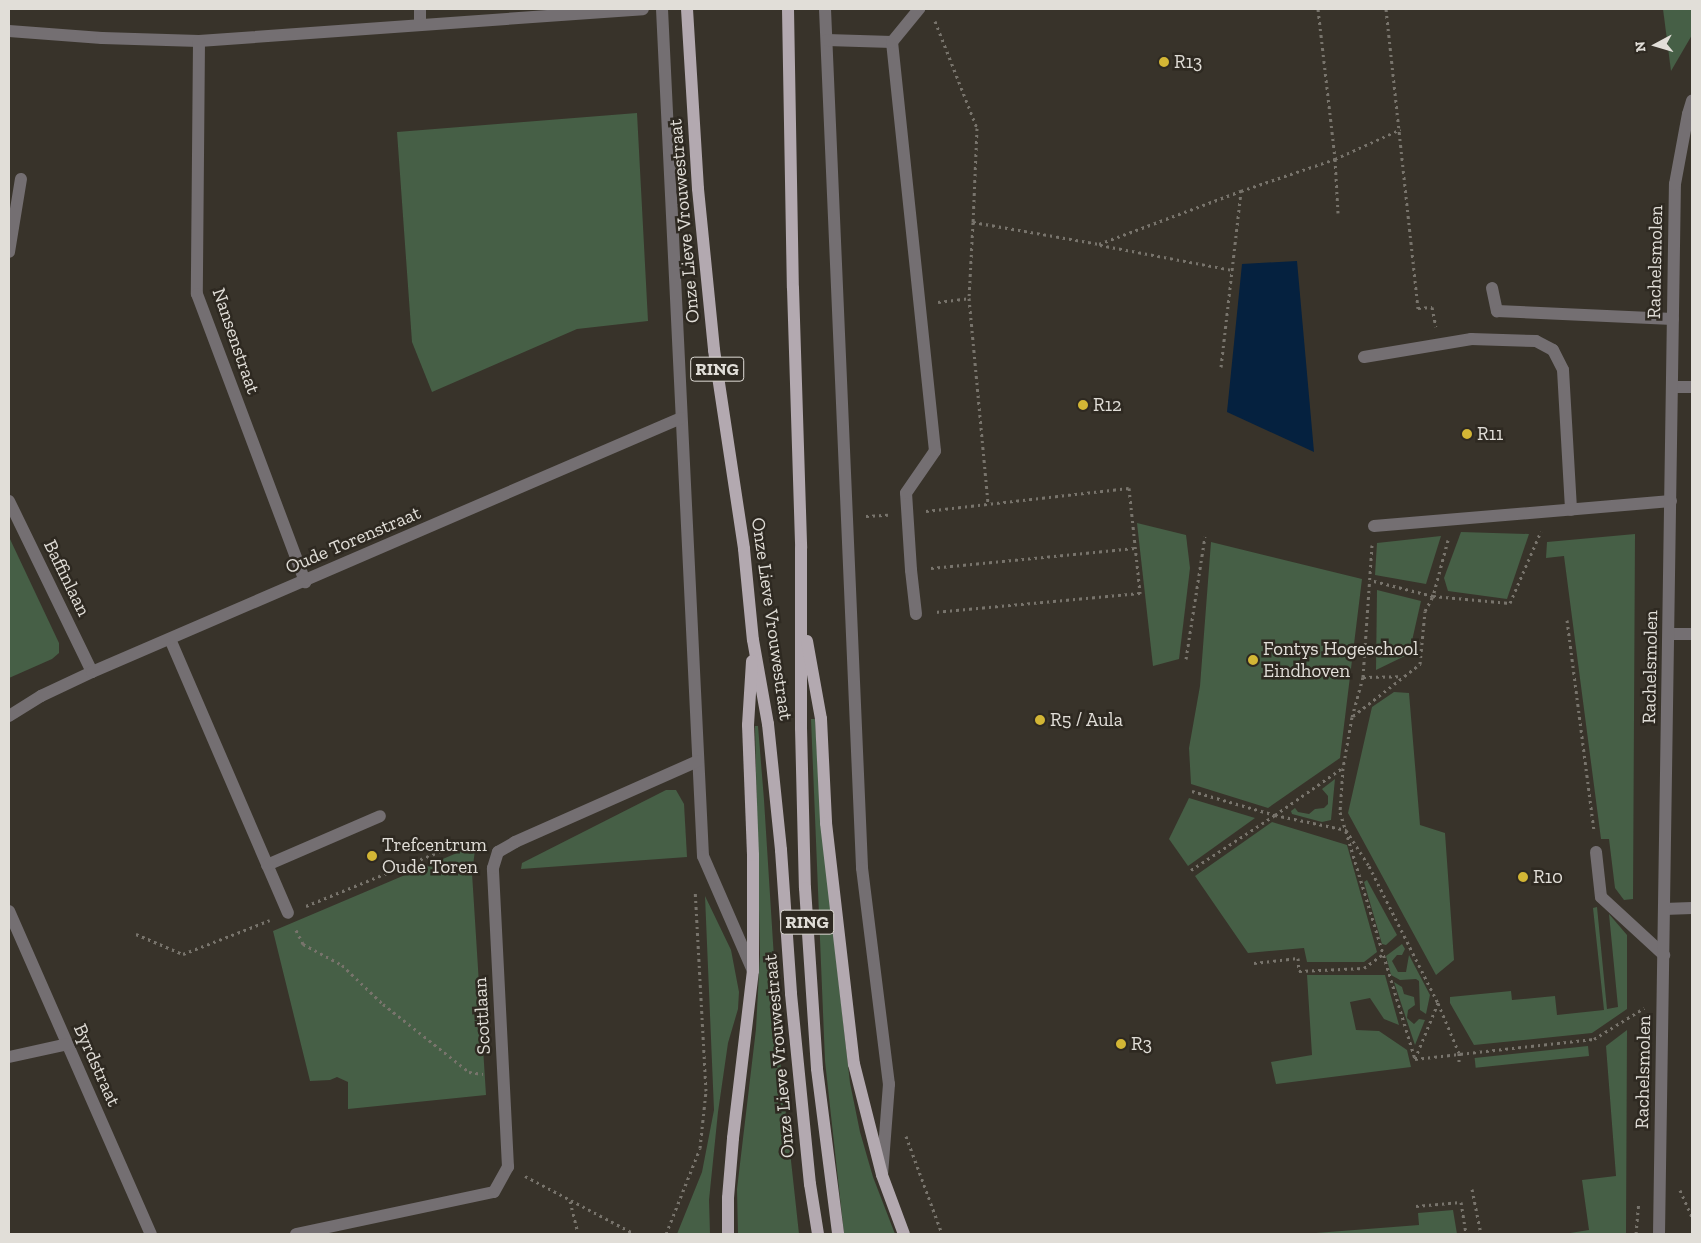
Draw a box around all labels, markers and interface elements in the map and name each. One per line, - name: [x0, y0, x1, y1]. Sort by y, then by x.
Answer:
- north arrow: [1631, 20, 1681, 70]
- text: N: [1632, 40, 1650, 53]
- place label: R13: [1174, 51, 1202, 73]
- marker: R13: [1158, 56, 1170, 68]
- street label: Onze Lieve Vrouwestraat: [664, 118, 704, 324]
- street label: Rachelsmolen: [1643, 205, 1667, 319]
- street label: Nansenstraat: [207, 285, 265, 397]
- road number: RING: [690, 354, 744, 384]
- place label: R12: [1093, 394, 1122, 416]
- marker: R12: [1077, 399, 1089, 411]
- place label: R11: [1477, 423, 1503, 445]
- marker: R11: [1461, 428, 1473, 440]
- street label: Oude Torenstraat: [282, 501, 424, 579]
- street label: Onze Lieve Vrouwestraat: [746, 516, 798, 722]
- street label: Baffinlaan: [39, 536, 95, 620]
- street label: Rachelsmolen: [1638, 610, 1662, 724]
- place label: Fontys Hogeschool Eindhoven: [1263, 638, 1418, 682]
- marker: Fontys Hogeschool Eindhoven: [1247, 654, 1259, 666]
- place label: R5 / Aula: [1050, 709, 1123, 731]
- marker: R5 / Aula: [1034, 714, 1046, 726]
- place label: Trefcentrum Oude Toren: [382, 834, 487, 878]
- marker: Trefcentrum Oude Toren: [366, 850, 378, 862]
- place label: R10: [1533, 866, 1563, 888]
- marker: R10: [1517, 871, 1529, 883]
- road number: RING: [780, 906, 834, 938]
- street label: Onze Lieve Vrouwestraat: [759, 953, 799, 1159]
- street label: Scottlaan: [469, 977, 495, 1055]
- street label: Rachelsmolen: [1631, 1015, 1655, 1129]
- street label: Byrdstraat: [69, 1020, 125, 1110]
- place label: R3: [1131, 1033, 1152, 1055]
- marker: R3: [1115, 1038, 1127, 1050]

